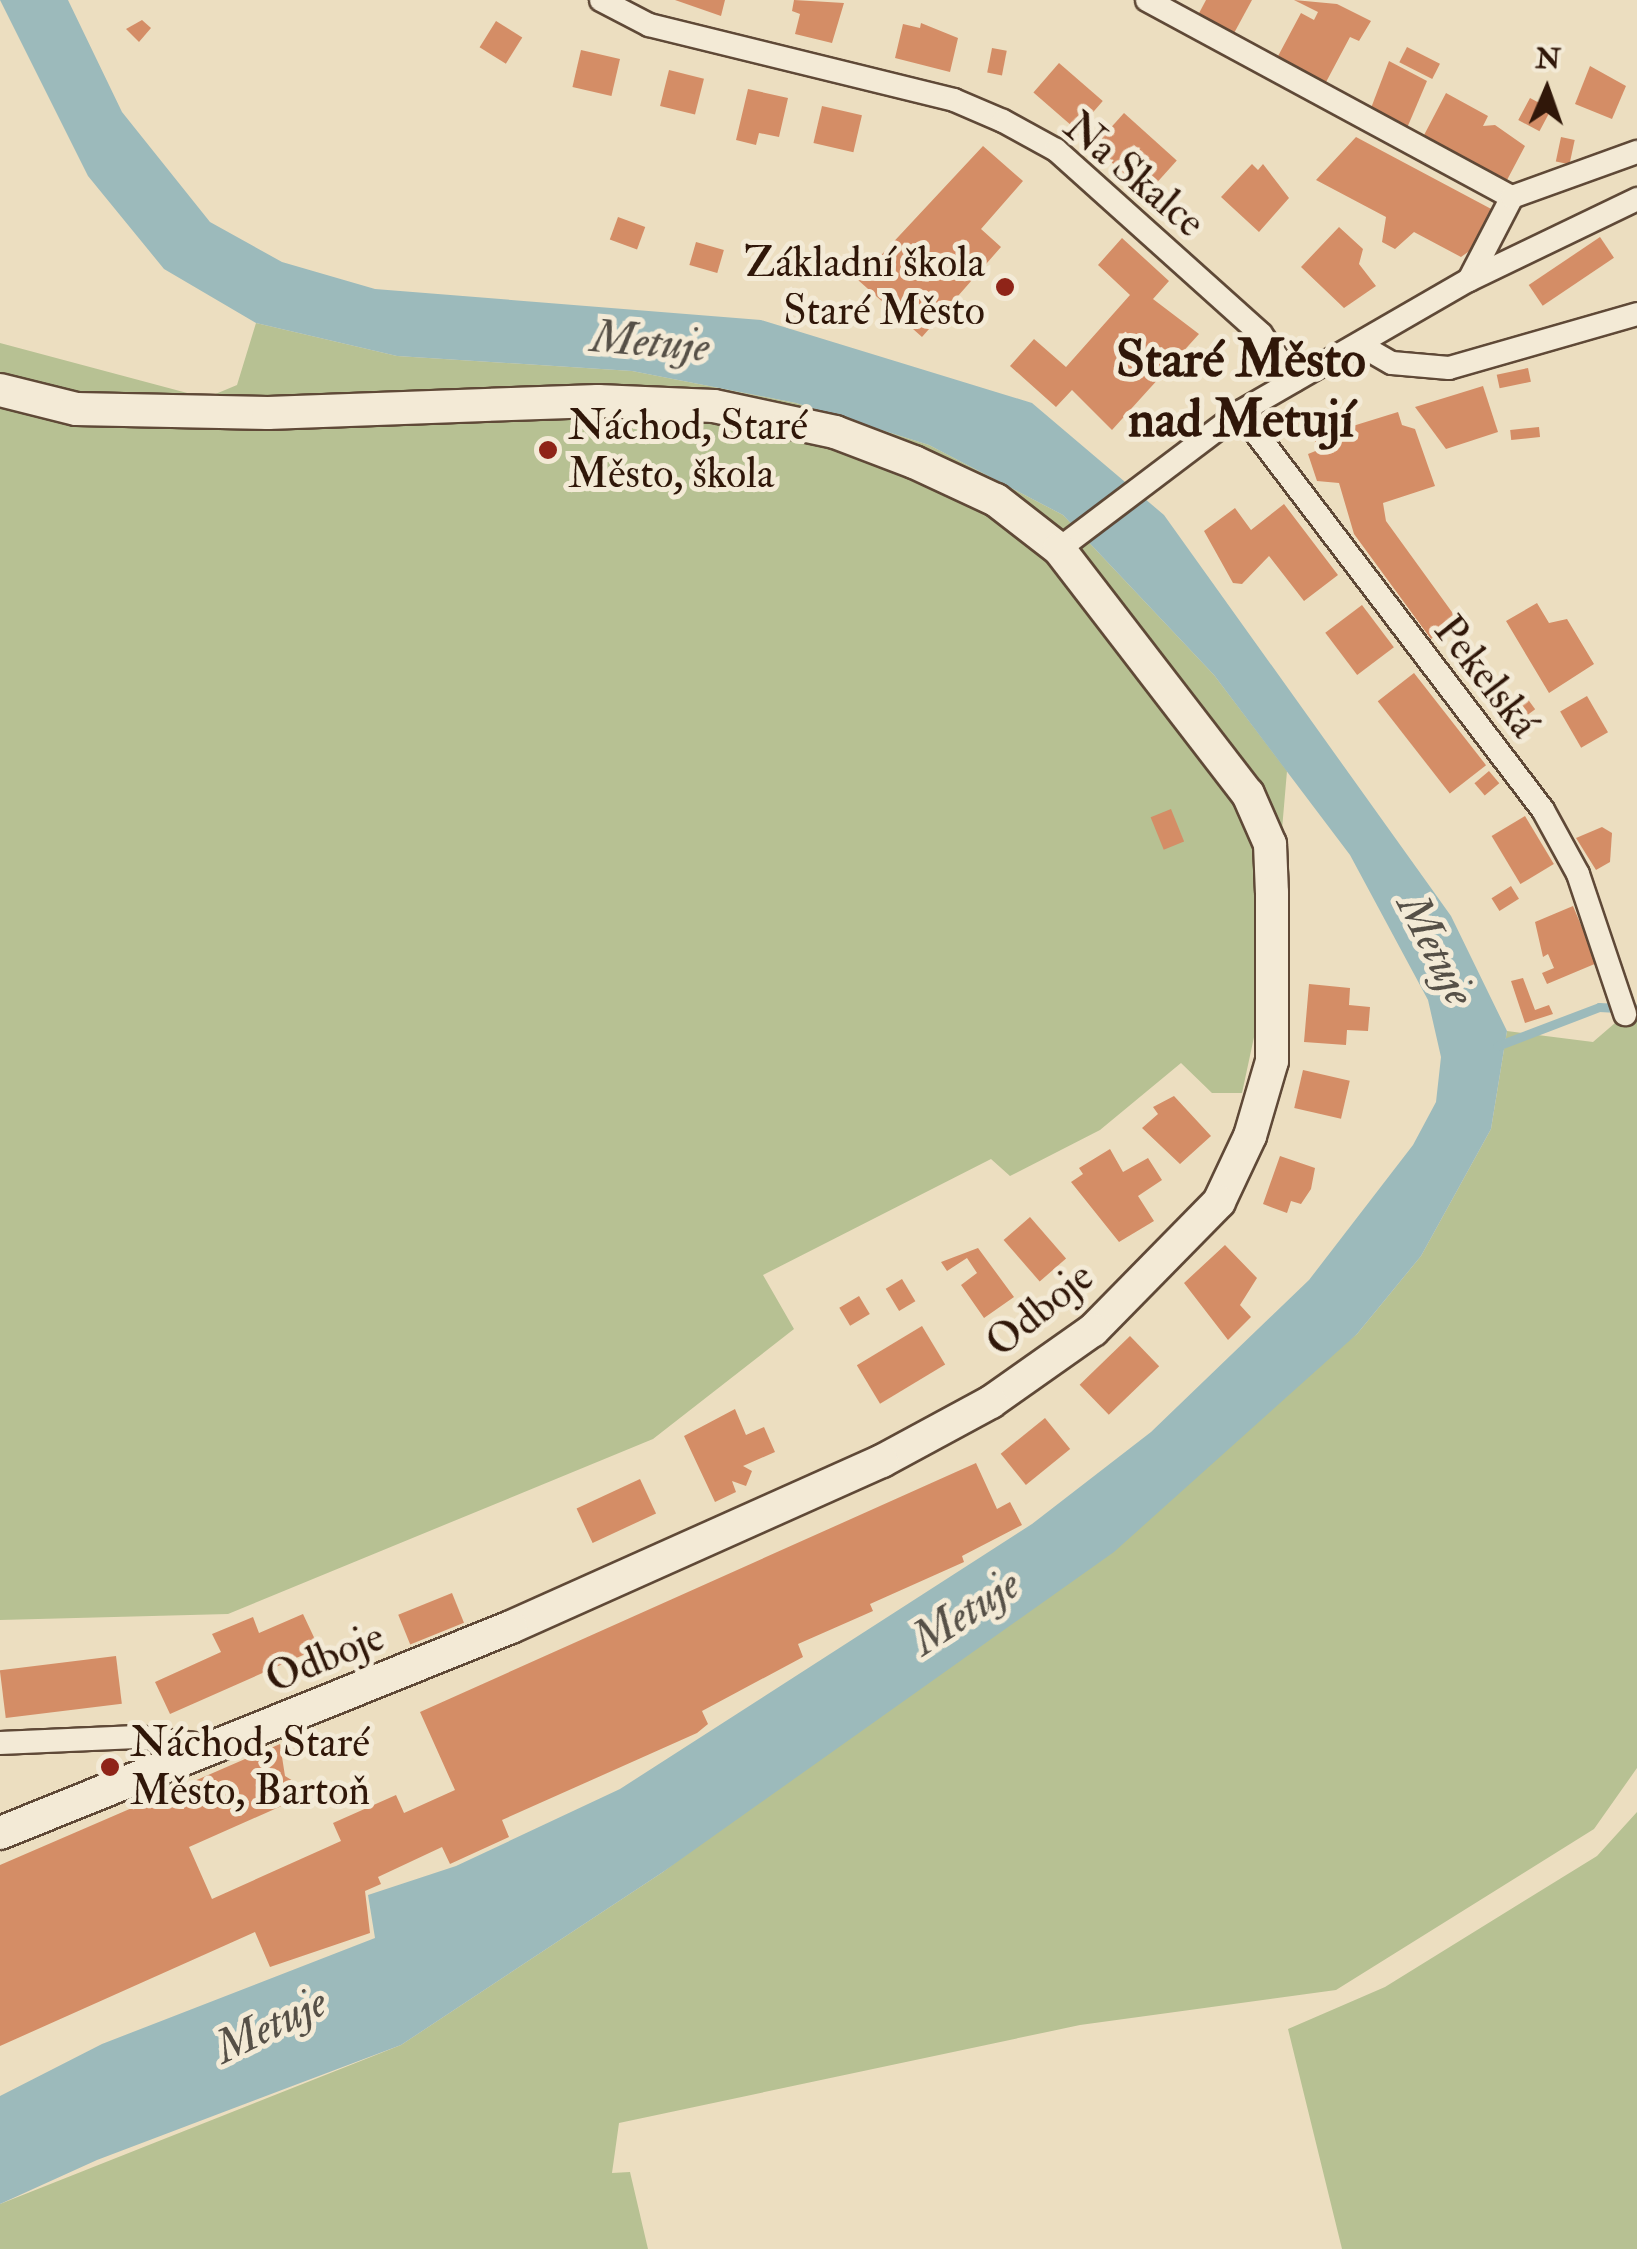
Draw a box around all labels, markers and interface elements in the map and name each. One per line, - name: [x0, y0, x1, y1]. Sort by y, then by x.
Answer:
- north arrow: [1497, 40, 1597, 140]
- text: N: [1535, 42, 1561, 77]
- street label: Na Skalce: [1053, 102, 1215, 248]
- place label: Základní škola Staré Město: [744, 238, 985, 336]
- marker: Základní škola Staré Město: [994, 276, 1016, 298]
- water label: Metuje: [589, 311, 711, 375]
- district label: Staré Město nad Metují: [1116, 329, 1366, 451]
- place label: Náchod, Staré Město, škola: [568, 401, 808, 500]
- marker: Náchod, Staré Město, škola: [537, 439, 559, 461]
- street label: Pekelská: [1423, 606, 1549, 748]
- water label: Metuje: [1384, 885, 1486, 1015]
- street label: Odboje: [976, 1252, 1104, 1368]
- water label: Metuje: [902, 1558, 1030, 1668]
- street label: Odboje: [259, 1612, 391, 1704]
- place label: Náchod, Staré Město, Bartoň: [130, 1718, 370, 1816]
- marker: Náchod, Staré Město, Bartoň: [99, 1756, 121, 1778]
- water label: Metuje: [206, 1976, 336, 2076]

